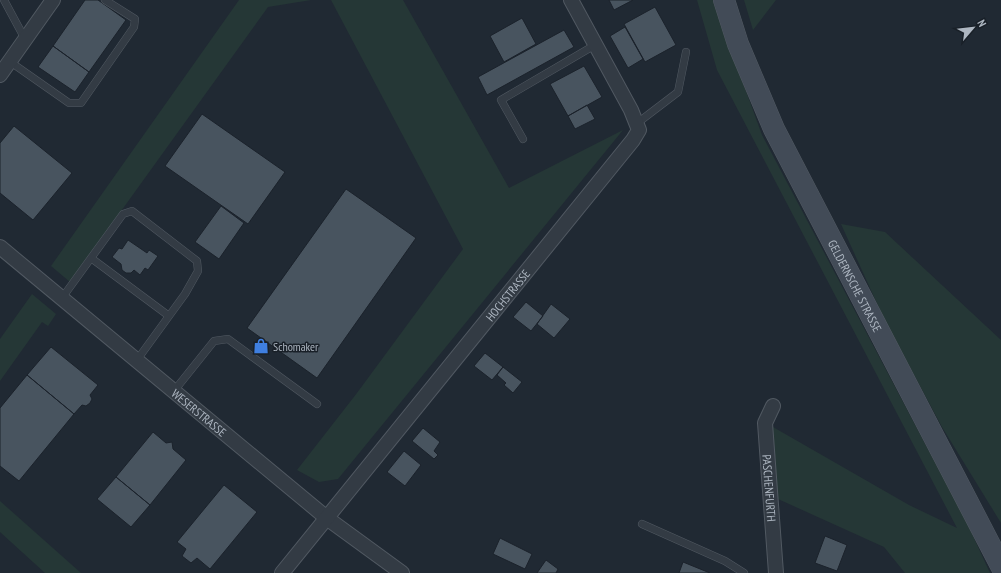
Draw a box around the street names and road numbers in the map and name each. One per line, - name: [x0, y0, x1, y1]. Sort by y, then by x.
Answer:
- street label: GELDERNSCHE STRASSE: [825, 237, 885, 334]
- street label: HOCHSTRASSE: [482, 266, 533, 324]
- street label: WESERSTRASSE: [169, 385, 230, 439]
- street label: PASCHENFURTH: [760, 454, 780, 522]

